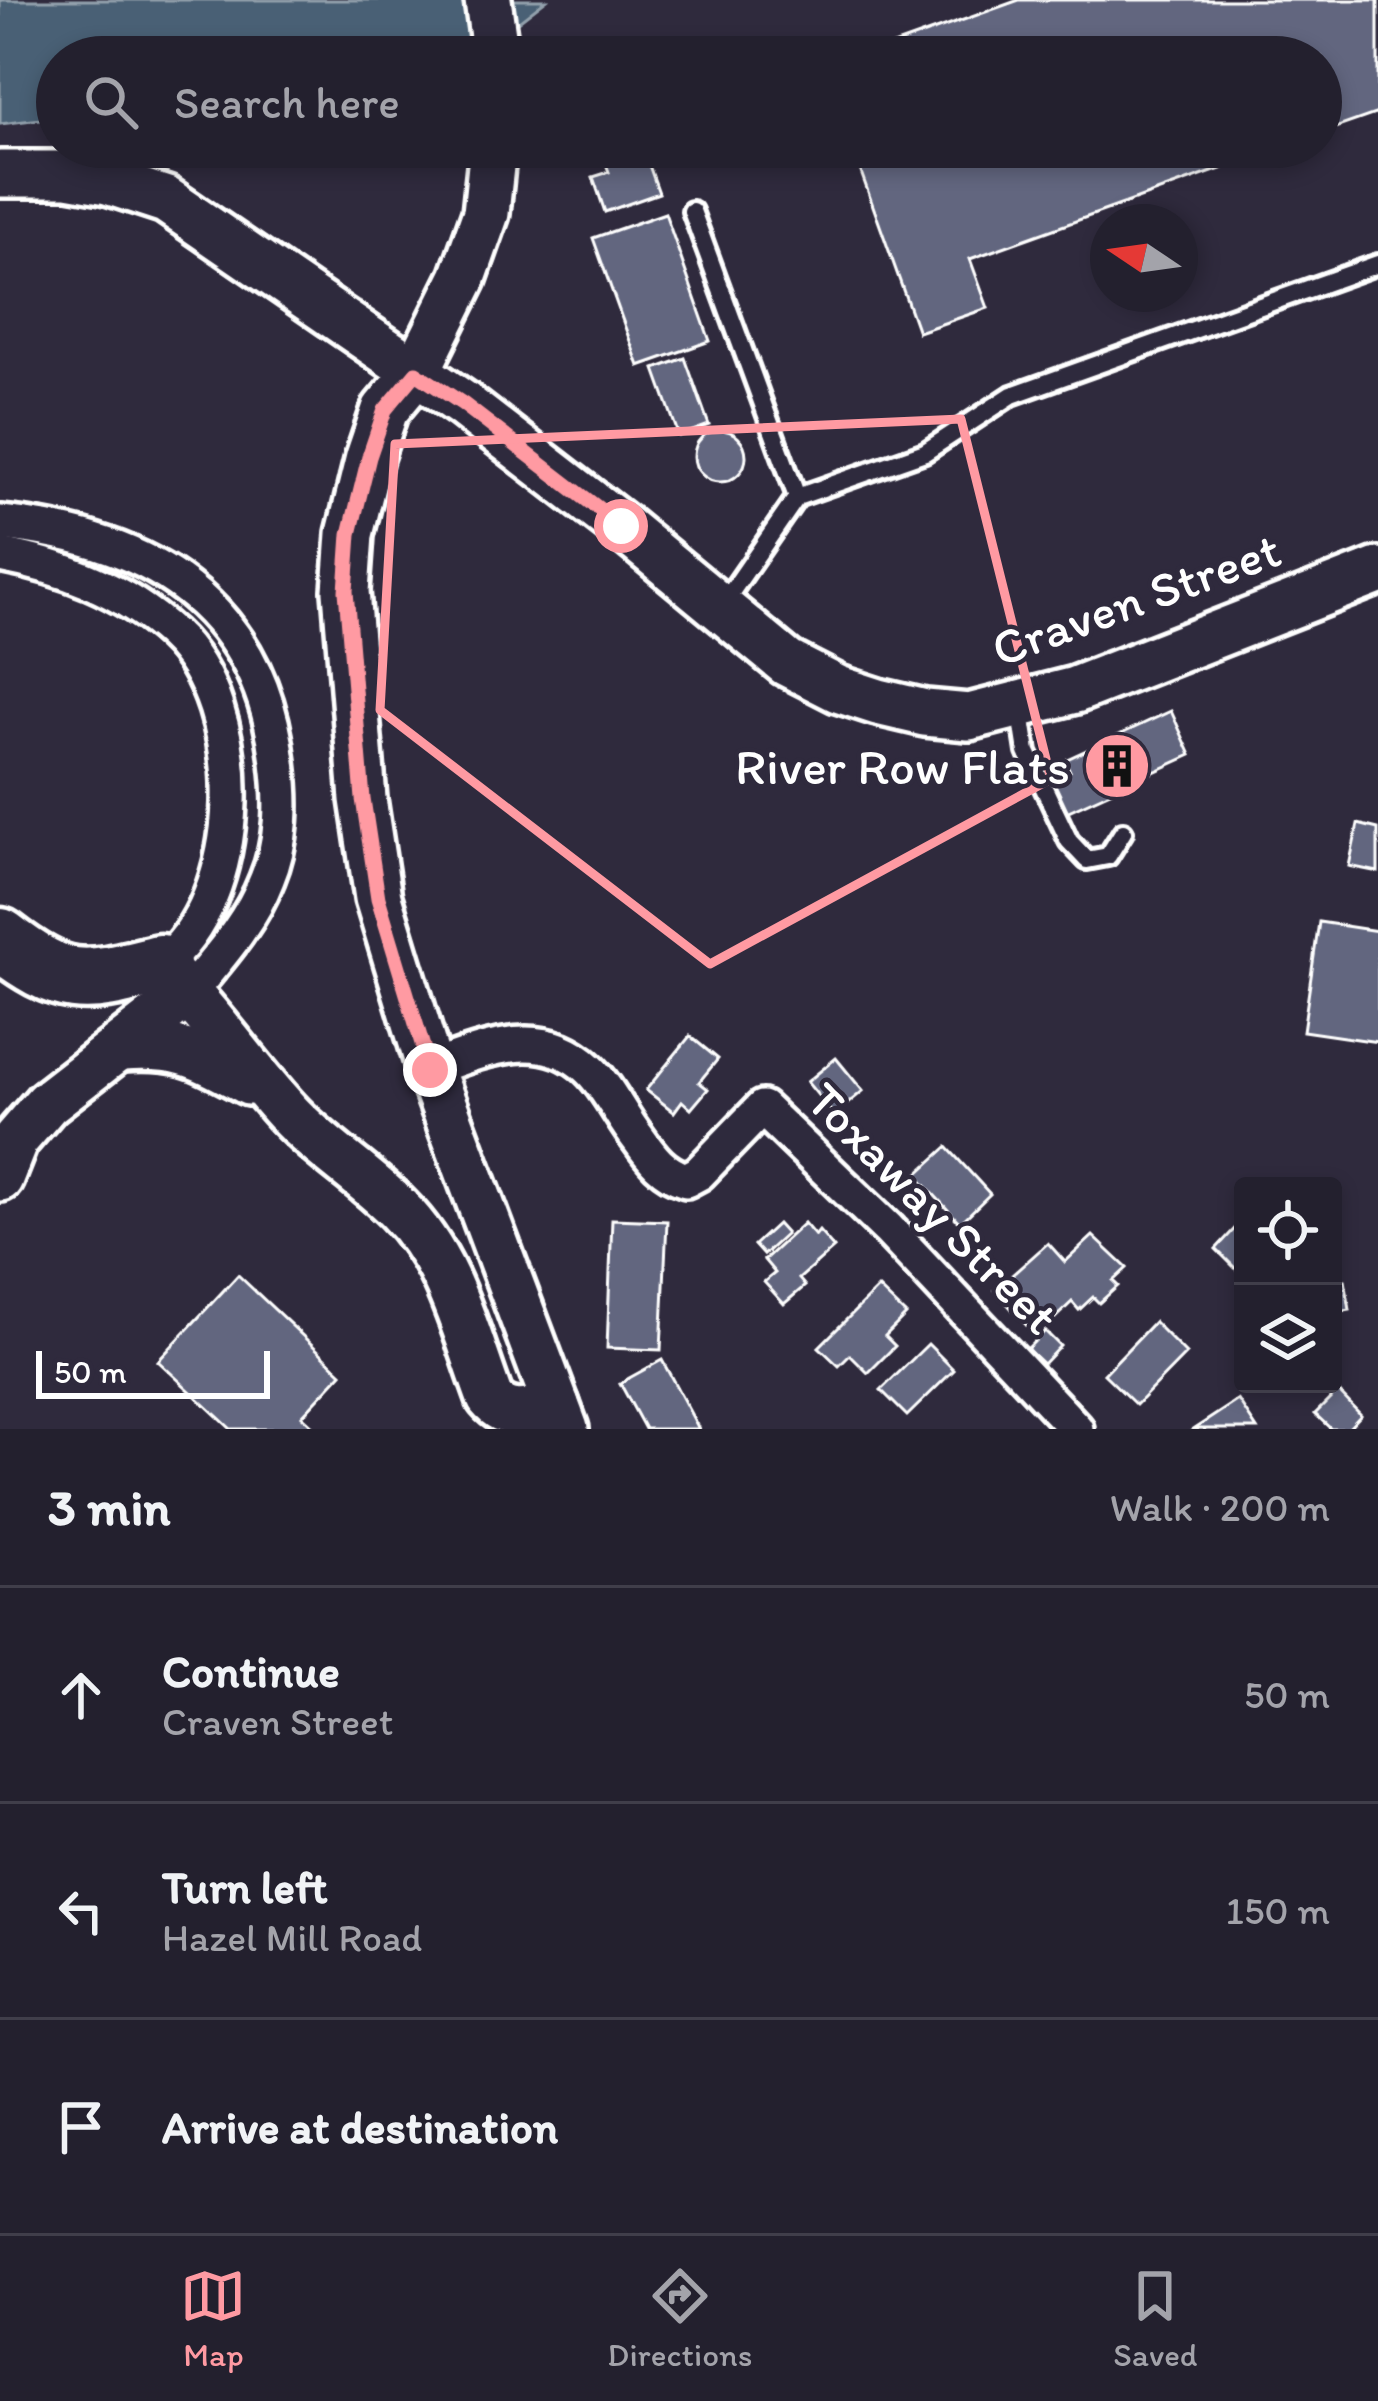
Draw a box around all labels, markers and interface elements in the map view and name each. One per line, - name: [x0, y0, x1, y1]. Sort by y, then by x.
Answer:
- search box: [36, 36, 1342, 168]
- icon: search: [78, 69, 144, 135]
- text: Search here: [174, 75, 400, 129]
- north arrow: [1090, 204, 1198, 312]
- route start: [594, 499, 648, 553]
- street label: Craven Street: [983, 519, 1289, 679]
- building icon: River Row Flats: [1082, 731, 1152, 801]
- place label: River Row Flats: [735, 736, 1070, 797]
- route end: [403, 1043, 457, 1097]
- street label: Toxaway Street: [794, 1069, 1072, 1347]
- map controls: [1234, 1177, 1342, 1393]
- button: locate: [1234, 1177, 1342, 1285]
- button: layers: [1234, 1285, 1342, 1393]
- scale bar: [36, 1345, 270, 1398]
- text: 50 m: [54, 1352, 127, 1391]
- text: 3 min: [48, 1477, 170, 1538]
- text: Walk · 200 m: [1110, 1484, 1330, 1531]
- text: Continue: [162, 1644, 340, 1698]
- icon: ahead: [48, 1662, 114, 1728]
- text: 50 m: [1244, 1671, 1330, 1718]
- text: Craven Street: [162, 1698, 393, 1745]
- text: Turn left: [162, 1860, 328, 1914]
- icon: left: [48, 1878, 114, 1944]
- text: 150 m: [1226, 1887, 1330, 1934]
- text: Hazel Mill Road: [162, 1914, 422, 1961]
- icon: arrive: [48, 2094, 114, 2160]
- text: Arrive at destination: [162, 2100, 558, 2154]
- tab: Map: [180, 2263, 246, 2374]
- tab: Directions: [607, 2263, 752, 2374]
- tab: Saved: [1113, 2263, 1198, 2374]

